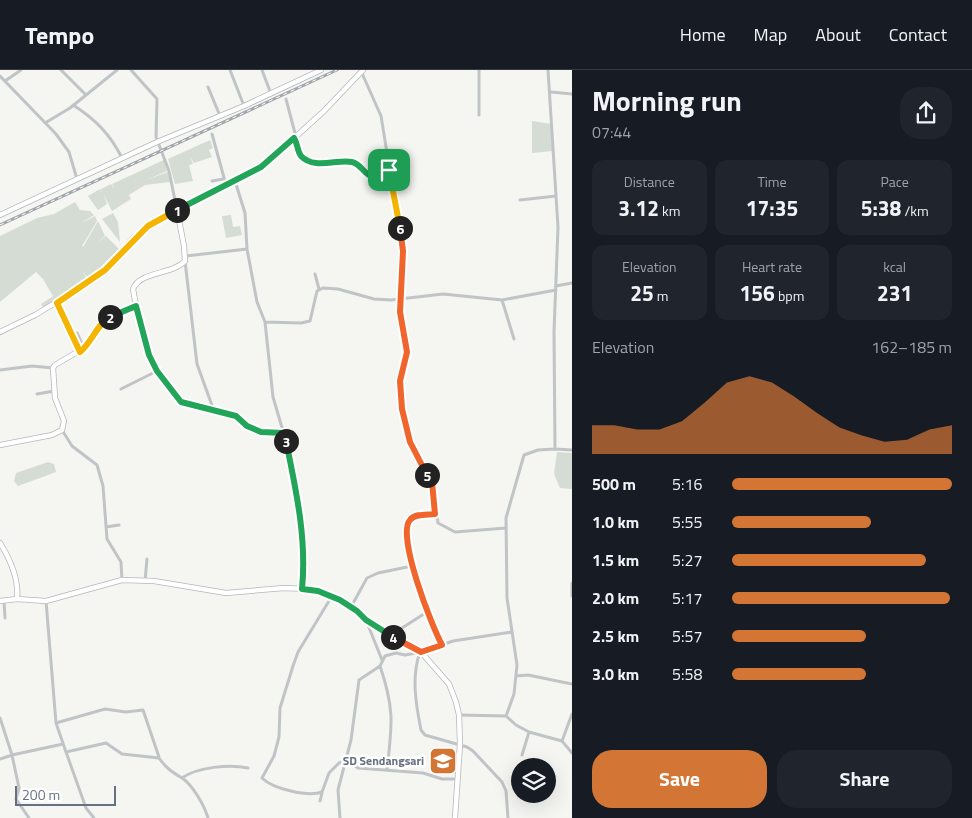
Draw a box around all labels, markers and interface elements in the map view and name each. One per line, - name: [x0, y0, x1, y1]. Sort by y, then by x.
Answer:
- text: Tempo: [25, 17, 94, 53]
- text: Home: [680, 21, 726, 48]
- text: Map: [754, 21, 787, 48]
- text: About: [815, 21, 861, 48]
- text: Contact: [889, 21, 947, 48]
- text: Morning run: [592, 79, 742, 122]
- button: share: [900, 87, 952, 139]
- text: 07:44: [592, 120, 631, 144]
- pin: [368, 149, 410, 191]
- icon: arrive: [375, 156, 403, 184]
- text: Distance: [624, 171, 675, 192]
- text: Time: [757, 171, 787, 192]
- text: Pace: [880, 171, 909, 192]
- text: 3.12: [618, 192, 659, 224]
- text: 17:35: [746, 192, 798, 224]
- text: 5:38: [861, 192, 901, 224]
- pin: 1: [164, 198, 190, 222]
- text: 1: [174, 200, 181, 221]
- text: km: [659, 200, 680, 221]
- text: /km: [901, 200, 929, 221]
- pin: 6: [388, 216, 412, 240]
- text: 6: [397, 218, 404, 239]
- text: Elevation: [622, 256, 677, 277]
- text: Heart rate: [742, 256, 802, 277]
- text: kcal: [883, 256, 906, 277]
- text: 25: [630, 277, 654, 309]
- text: 156: [740, 277, 775, 309]
- text: 231: [877, 277, 912, 309]
- text: m: [654, 285, 668, 306]
- text: bpm: [775, 285, 804, 306]
- pin: 2: [98, 304, 122, 330]
- text: 2: [107, 307, 114, 328]
- text: Elevation: [592, 335, 654, 359]
- text: 162–185 m: [871, 335, 952, 359]
- pin: 3: [274, 428, 298, 454]
- text: 3: [283, 431, 290, 452]
- pin: 5: [414, 462, 440, 488]
- text: 5: [424, 465, 431, 486]
- text: 500 m: [592, 472, 636, 496]
- text: 5:16: [672, 472, 702, 496]
- text: 1.0 km: [592, 510, 639, 534]
- text: 5:55: [672, 510, 702, 534]
- text: 1.5 km: [592, 548, 639, 572]
- text: 5:27: [672, 548, 702, 572]
- text: 2.0 km: [592, 586, 639, 610]
- text: 5:17: [672, 586, 702, 610]
- pin: 4: [380, 624, 406, 650]
- text: 2.5 km: [592, 624, 639, 648]
- text: 5:57: [672, 624, 702, 648]
- text: 4: [390, 627, 397, 648]
- text: 3.0 km: [592, 662, 639, 686]
- text: 5:58: [672, 662, 702, 686]
- school or university icon: SD Sendangsari: [428, 746, 458, 776]
- button: Save: [592, 750, 767, 808]
- button: Share: [777, 750, 952, 808]
- place label: SD Sendangsari: [343, 751, 424, 770]
- map controls: [511, 758, 556, 803]
- button: layers: [511, 758, 556, 803]
- scale bar: [15, 783, 116, 806]
- text: 200 m: [22, 784, 60, 805]

